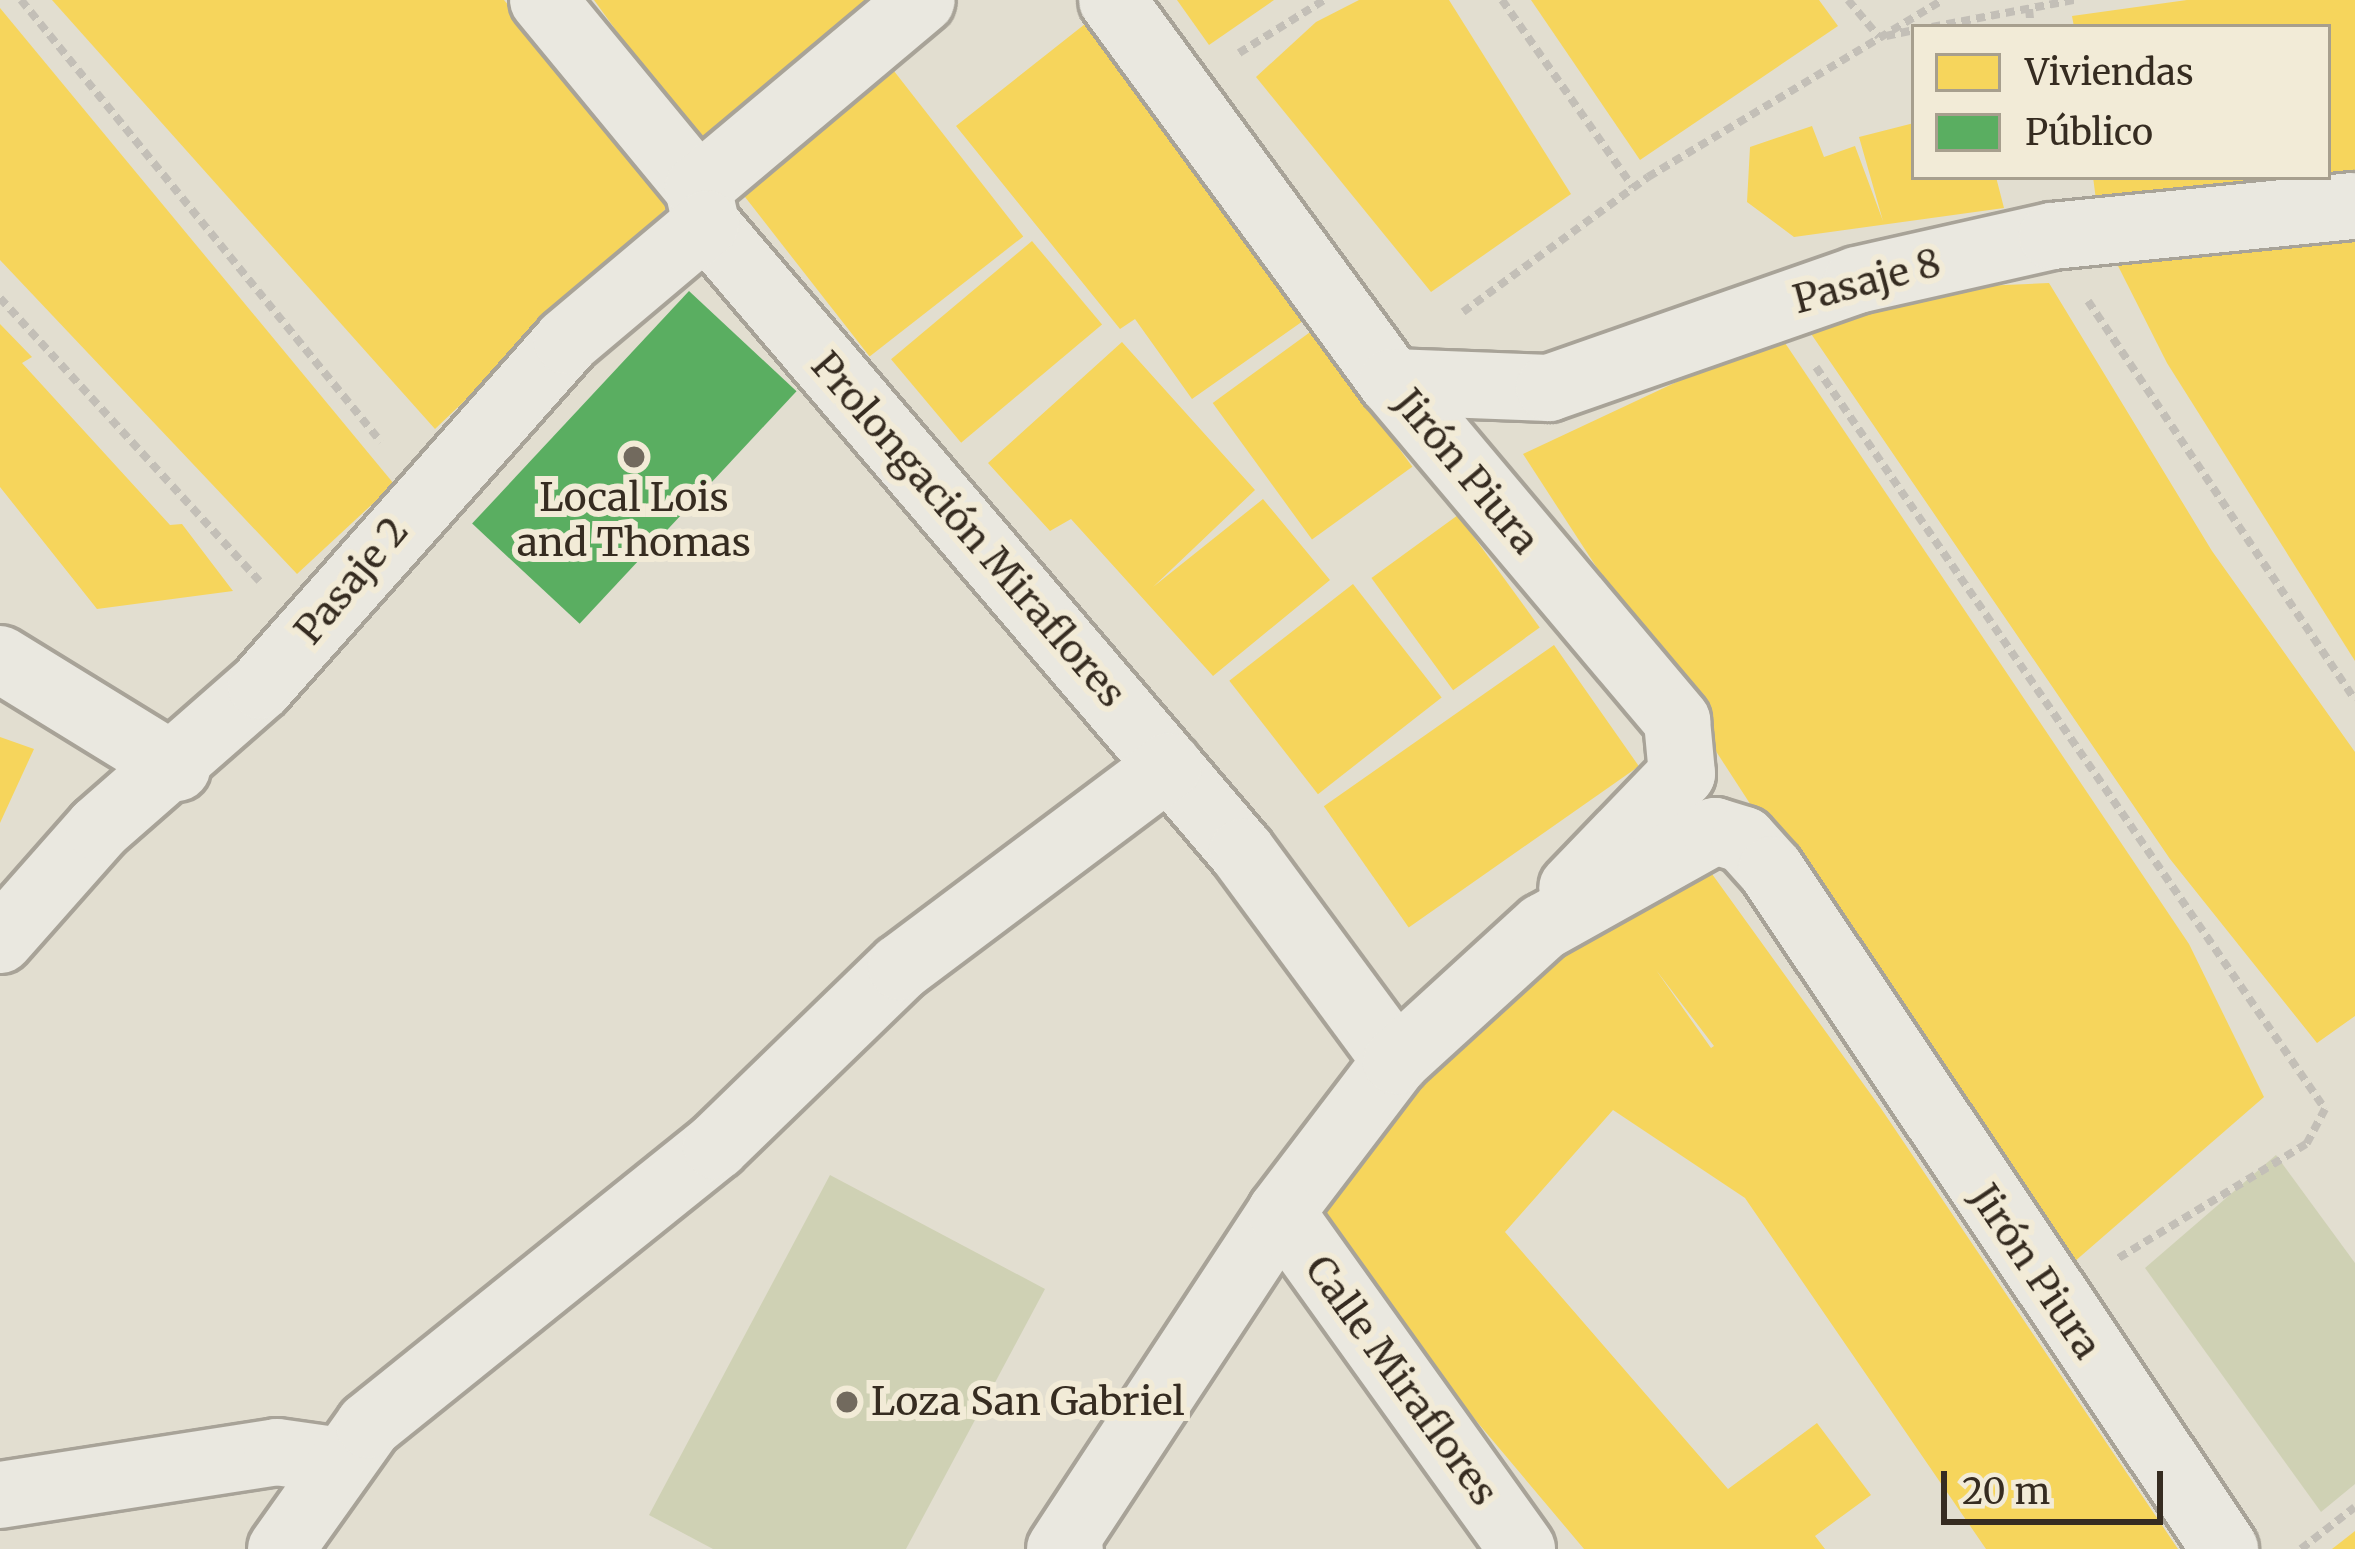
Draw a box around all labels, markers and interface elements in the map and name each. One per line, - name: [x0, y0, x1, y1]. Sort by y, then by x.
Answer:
- legend: [1911, 24, 2331, 180]
- text: Viviendas: [2025, 50, 2194, 95]
- text: Público: [2025, 110, 2153, 155]
- street label: Pasaje 8: [1788, 240, 1946, 324]
- street label: Prolongación Miraflores: [801, 343, 1135, 717]
- street label: Jirón Piura: [1384, 380, 1548, 564]
- marker: Local Lois and Thomas: [621, 444, 647, 470]
- place label: Local Lois and Thomas: [517, 476, 751, 567]
- street label: Pasaje 2: [286, 508, 418, 654]
- street label: Jirón Piura: [1960, 1176, 2110, 1368]
- street label: Calle Miraflores: [1295, 1247, 1507, 1515]
- place label: Loza San Gabriel: [871, 1379, 1185, 1425]
- marker: Loza San Gabriel: [834, 1389, 860, 1415]
- scale bar: [1947, 1447, 2169, 1521]
- text: 20 m: [1962, 1469, 2050, 1514]

